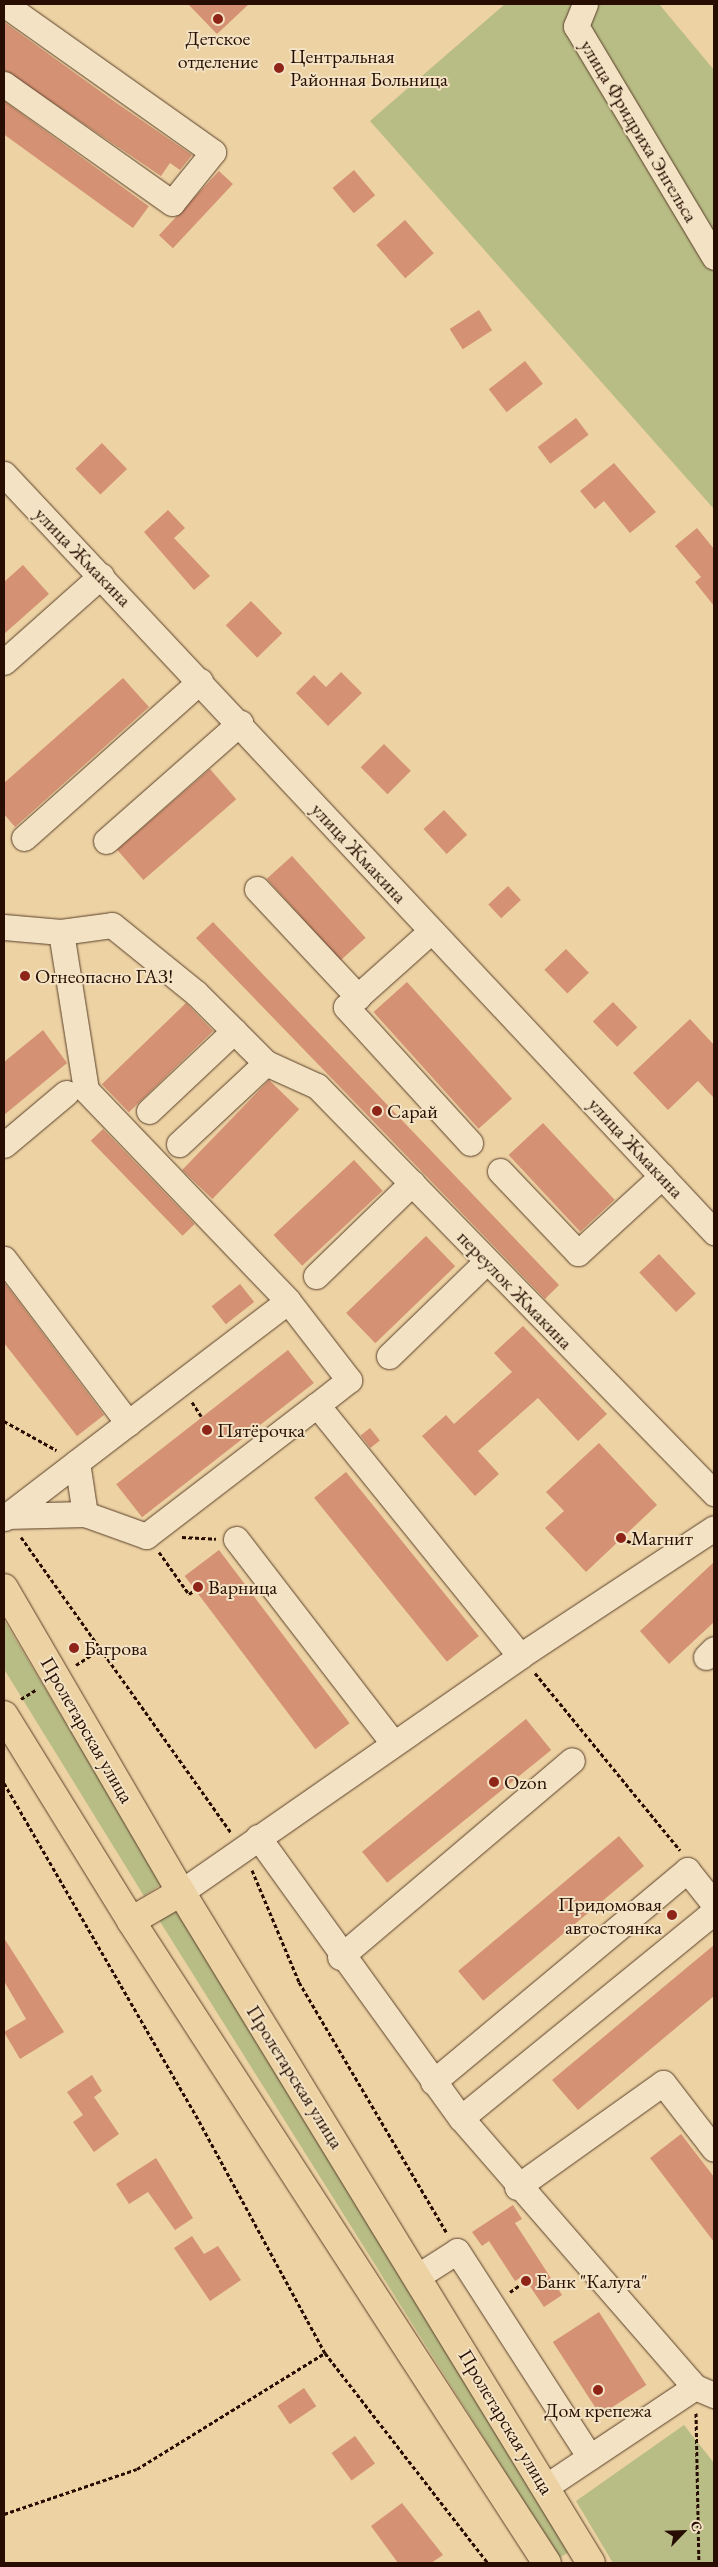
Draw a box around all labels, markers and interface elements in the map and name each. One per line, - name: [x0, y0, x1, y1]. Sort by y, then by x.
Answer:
- marker: Детское отделение: [212, 13, 224, 25]
- place label: Детское отделение: [178, 27, 258, 74]
- street label: улица Фридриха Энгельса: [575, 35, 703, 227]
- place label: Центральная Районная Больница: [290, 44, 448, 91]
- marker: Центральная Районная Больница: [272, 61, 286, 75]
- street label: улица Жмакина: [29, 502, 137, 612]
- street label: улица Жмакина: [306, 798, 412, 908]
- place label: Огнеопасно ГАЗ!: [35, 964, 173, 988]
- marker: Огнеопасно ГАЗ!: [19, 970, 31, 982]
- street label: улица Жмакина: [583, 1093, 689, 1203]
- place label: Сарай: [387, 1099, 438, 1123]
- marker: Сарай: [371, 1105, 383, 1117]
- street label: переулок Жмакина: [452, 1226, 578, 1354]
- place label: Пятёрочка: [217, 1418, 305, 1442]
- marker: Пятёрочка: [201, 1424, 213, 1436]
- place label: Магнит: [631, 1526, 693, 1550]
- marker: Магнит: [615, 1532, 627, 1544]
- place label: Варница: [208, 1575, 277, 1599]
- marker: Варница: [192, 1581, 204, 1593]
- place label: Багрова: [84, 1636, 148, 1660]
- marker: Багрова: [68, 1642, 80, 1654]
- street label: Пролетарская улица: [35, 1653, 139, 1807]
- place label: Ozon: [504, 1770, 547, 1794]
- marker: Ozon: [488, 1776, 500, 1788]
- place label: Придомовая автостоянка: [558, 1892, 662, 1939]
- marker: Придомовая автостоянка: [666, 1909, 678, 1921]
- street label: Пролетарская улица: [241, 2001, 349, 2153]
- place label: Банк "Калуга": [536, 2269, 648, 2293]
- marker: Банк "Калуга": [520, 2275, 532, 2287]
- street label: Пролетарская улица: [453, 2345, 559, 2499]
- marker: Дом крепежа: [592, 2384, 604, 2396]
- place label: Дом крепежа: [544, 2398, 652, 2422]
- north arrow: [658, 2507, 708, 2557]
- text: С: [686, 2518, 707, 2534]

